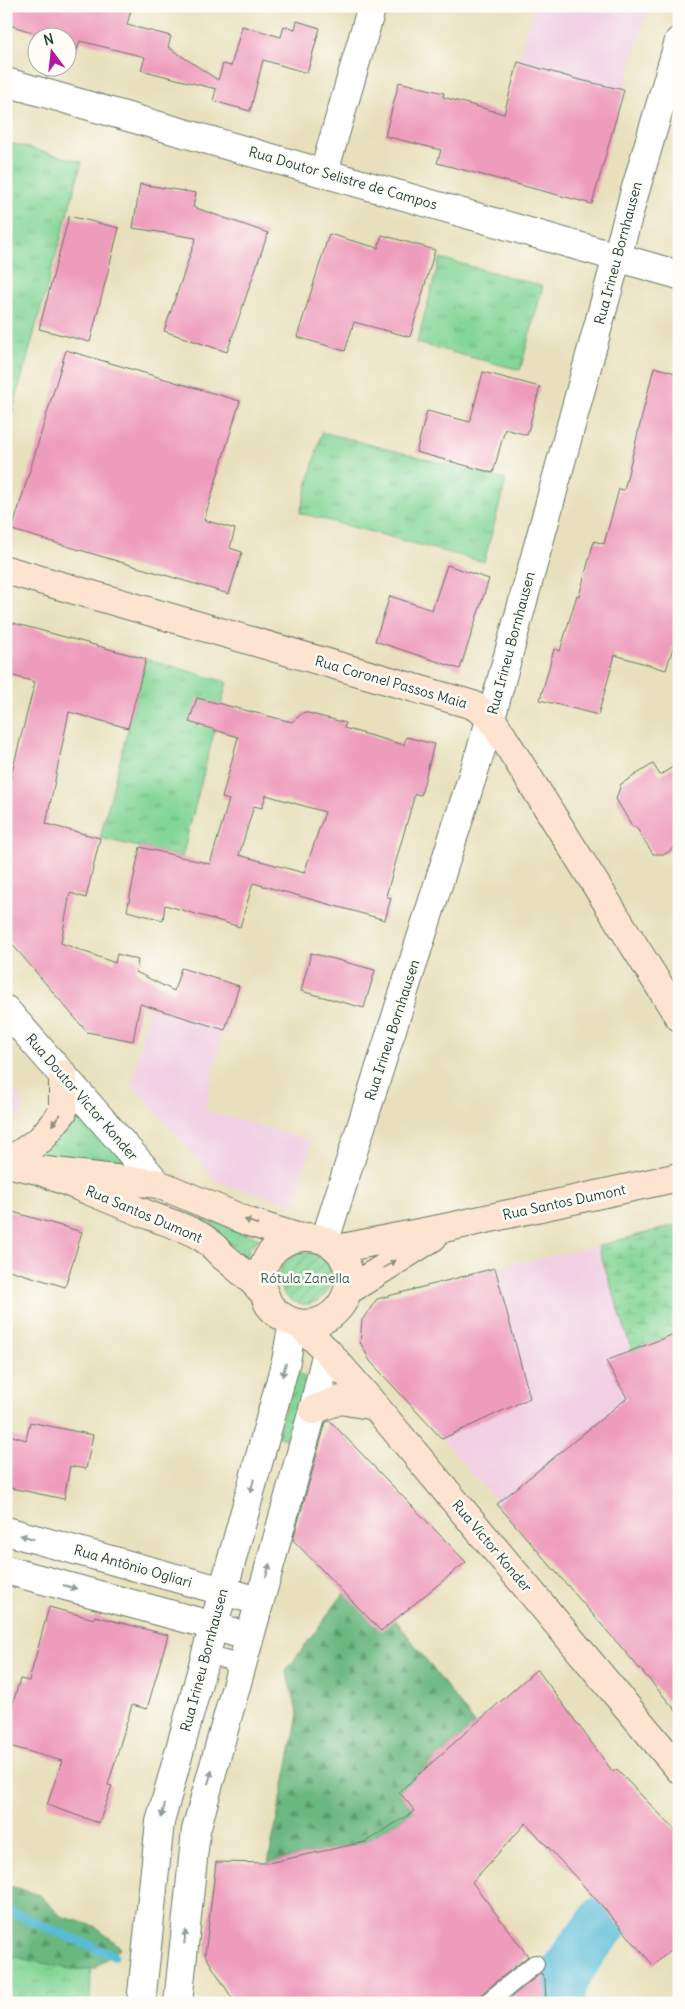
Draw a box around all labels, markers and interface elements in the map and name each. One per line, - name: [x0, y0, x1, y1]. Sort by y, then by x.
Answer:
- north arrow: [28, 28, 78, 78]
- text: N: [42, 29, 56, 49]
- street label: Rua Doutor Selistre de Campos: [247, 142, 439, 214]
- street label: Rua Irineu Bornhausen: [590, 180, 646, 326]
- street label: Rua Irineu Bornhausen: [483, 570, 539, 716]
- street label: Rua Coronel Passos Maia: [313, 652, 469, 712]
- street label: Rua Irineu Bornhausen: [361, 957, 423, 1103]
- street label: Rua Doutor Victor Konder: [22, 1030, 142, 1164]
- one-way arrow: [51, 1113, 62, 1126]
- street label: Rua Santos Dumont: [501, 1180, 627, 1224]
- street label: Rua Santos Dumont: [83, 1181, 205, 1247]
- one-way arrow: [243, 1218, 258, 1225]
- one-way arrow: [383, 1260, 396, 1269]
- park label: Rótula Zanella: [260, 1269, 350, 1287]
- one-way arrow: [280, 1362, 288, 1377]
- one-way arrow: [248, 1478, 256, 1493]
- street label: Rua Victor Konder: [448, 1496, 536, 1596]
- one-way arrow: [19, 1532, 34, 1540]
- street label: Rua Antônio Ogliari: [72, 1541, 194, 1591]
- one-way arrow: [265, 1562, 273, 1577]
- one-way arrow: [63, 1583, 78, 1591]
- street label: Rua Irineu Bornhausen: [176, 1587, 232, 1733]
- one-way arrow: [207, 1769, 215, 1784]
- one-way arrow: [159, 1804, 167, 1819]
- one-way arrow: [181, 1929, 189, 1945]

